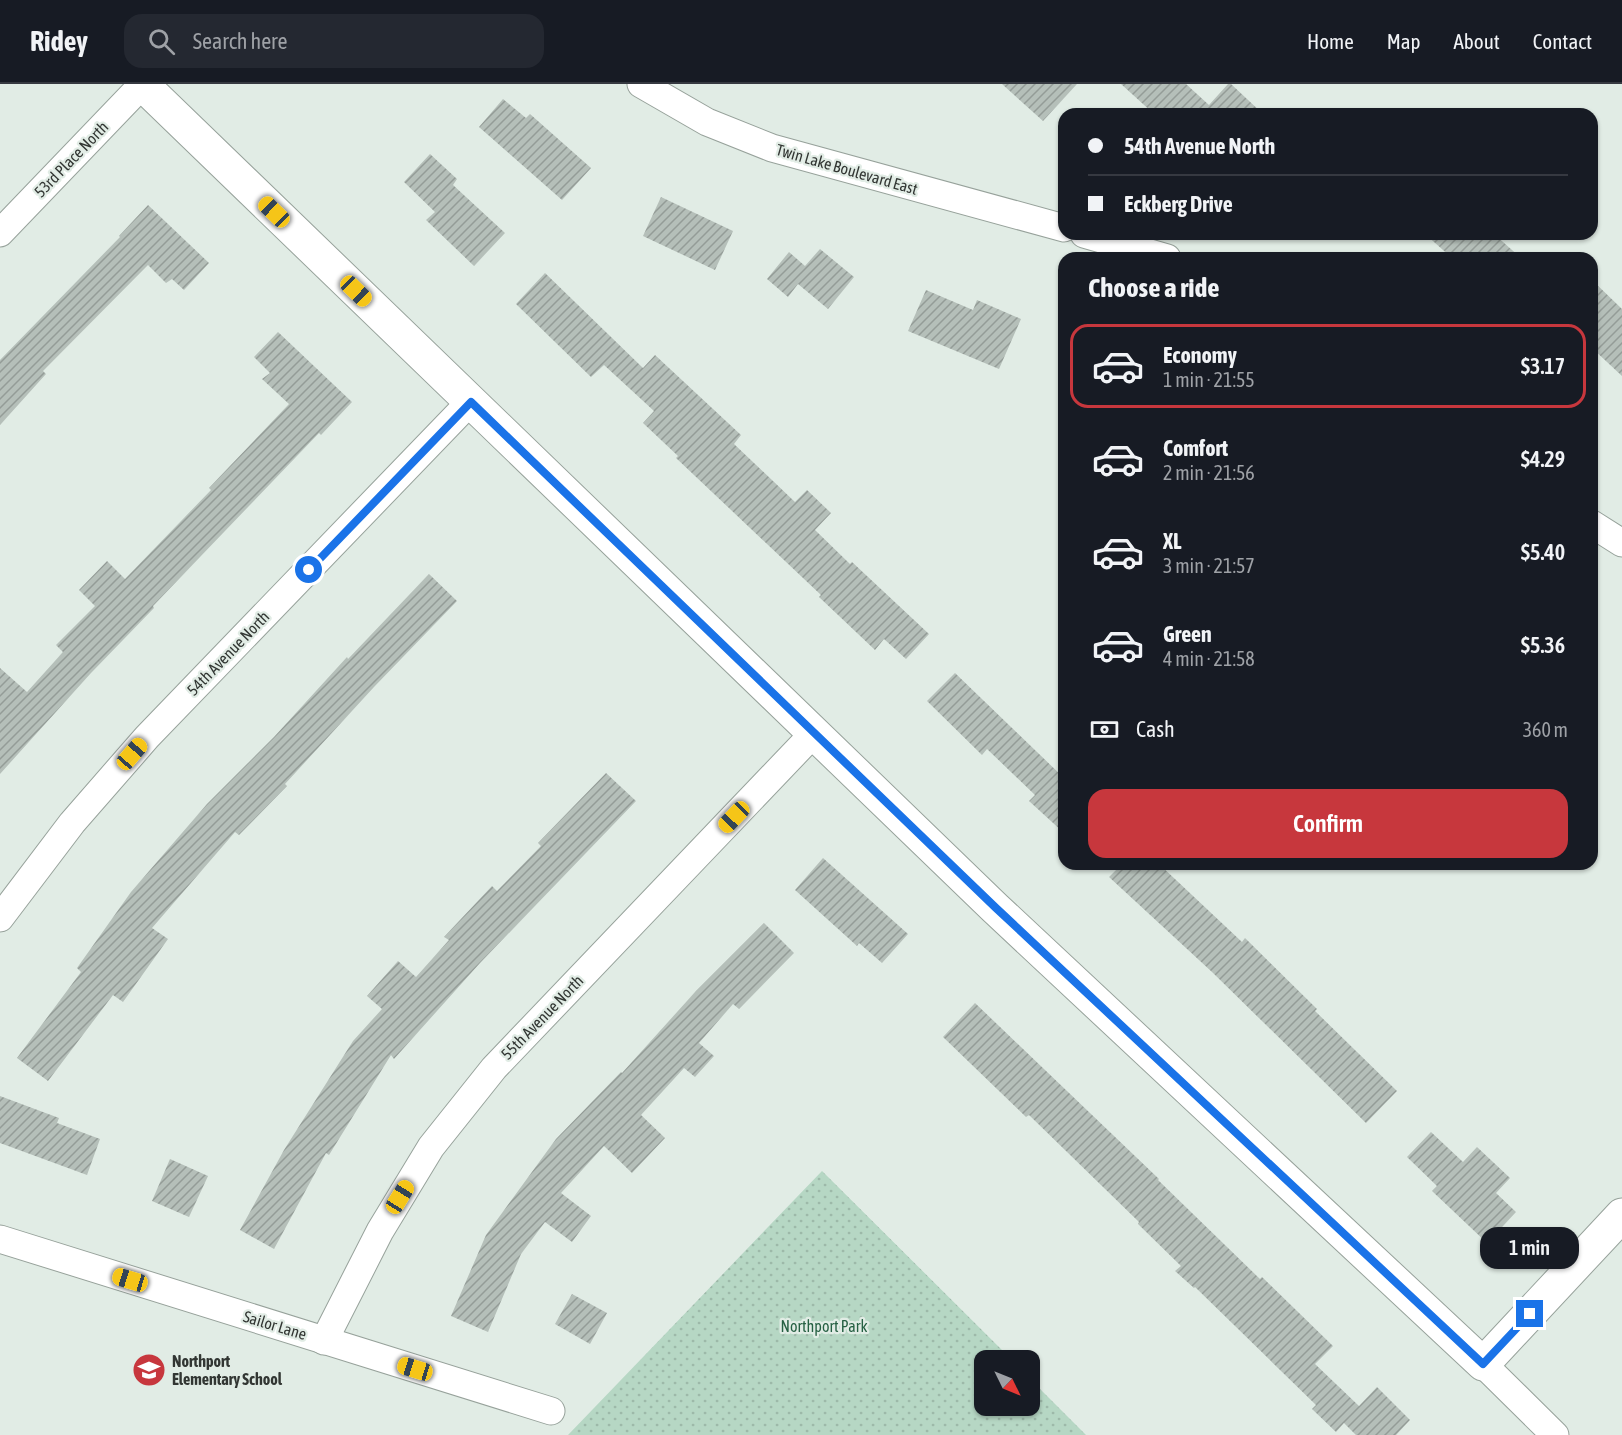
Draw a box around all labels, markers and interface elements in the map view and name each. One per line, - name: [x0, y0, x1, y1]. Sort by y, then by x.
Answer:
- search box: [124, 14, 544, 68]
- text: Ridey: [30, 25, 88, 57]
- icon: search: [145, 25, 178, 58]
- text: Search here: [193, 28, 288, 54]
- text: Home: [1307, 29, 1354, 53]
- text: Map: [1387, 29, 1421, 53]
- text: About: [1454, 29, 1500, 53]
- text: Contact: [1533, 29, 1592, 53]
- street label: 53rd Place North: [30, 117, 112, 201]
- text: 54th Avenue North: [1124, 133, 1275, 159]
- street label: Twin Lake Boulevard East: [774, 140, 920, 198]
- text: Eckberg Drive: [1124, 191, 1233, 217]
- car: [255, 193, 293, 231]
- car: [337, 272, 375, 310]
- text: Choose a ride: [1088, 272, 1220, 303]
- icon: car: [1091, 339, 1145, 393]
- text: Economy: [1163, 342, 1237, 368]
- text: $3.17: [1521, 353, 1565, 379]
- text: 1 min · 21:55: [1163, 368, 1255, 391]
- icon: car: [1091, 432, 1145, 486]
- text: Comfort: [1163, 435, 1228, 461]
- text: $4.29: [1521, 446, 1565, 472]
- text: 2 min · 21:56: [1163, 461, 1255, 484]
- icon: car: [1091, 525, 1145, 579]
- text: XL: [1163, 528, 1181, 554]
- text: $5.40: [1521, 539, 1565, 565]
- text: 3 min · 21:57: [1163, 554, 1255, 577]
- route start: [295, 556, 322, 583]
- street label: 54th Avenue North: [183, 607, 273, 699]
- icon: car: [1091, 618, 1145, 672]
- text: Green: [1163, 621, 1212, 647]
- text: $5.36: [1521, 632, 1565, 658]
- text: 4 min · 21:58: [1163, 647, 1255, 670]
- icon: cash: [1088, 713, 1121, 746]
- text: Cash: [1136, 716, 1175, 742]
- text: 360 m: [1523, 718, 1568, 741]
- car: [113, 735, 151, 773]
- button: Confirm: [1088, 789, 1568, 858]
- car: [715, 798, 753, 836]
- street label: 55th Avenue North: [497, 971, 587, 1063]
- car: [383, 1177, 417, 1217]
- callout: 1 min: [1480, 1227, 1580, 1269]
- text: 1 min: [1509, 1236, 1550, 1259]
- car: [110, 1266, 150, 1294]
- route end: [1516, 1300, 1543, 1327]
- street label: Sailor Lane: [241, 1307, 309, 1343]
- park label: Northport Park: [780, 1317, 868, 1336]
- north arrow: [974, 1350, 1040, 1416]
- map controls: [974, 1350, 1040, 1416]
- school or university icon: Northport Elementary School: [131, 1352, 167, 1388]
- place label: Northport Elementary School: [172, 1352, 283, 1388]
- car: [395, 1355, 435, 1383]

